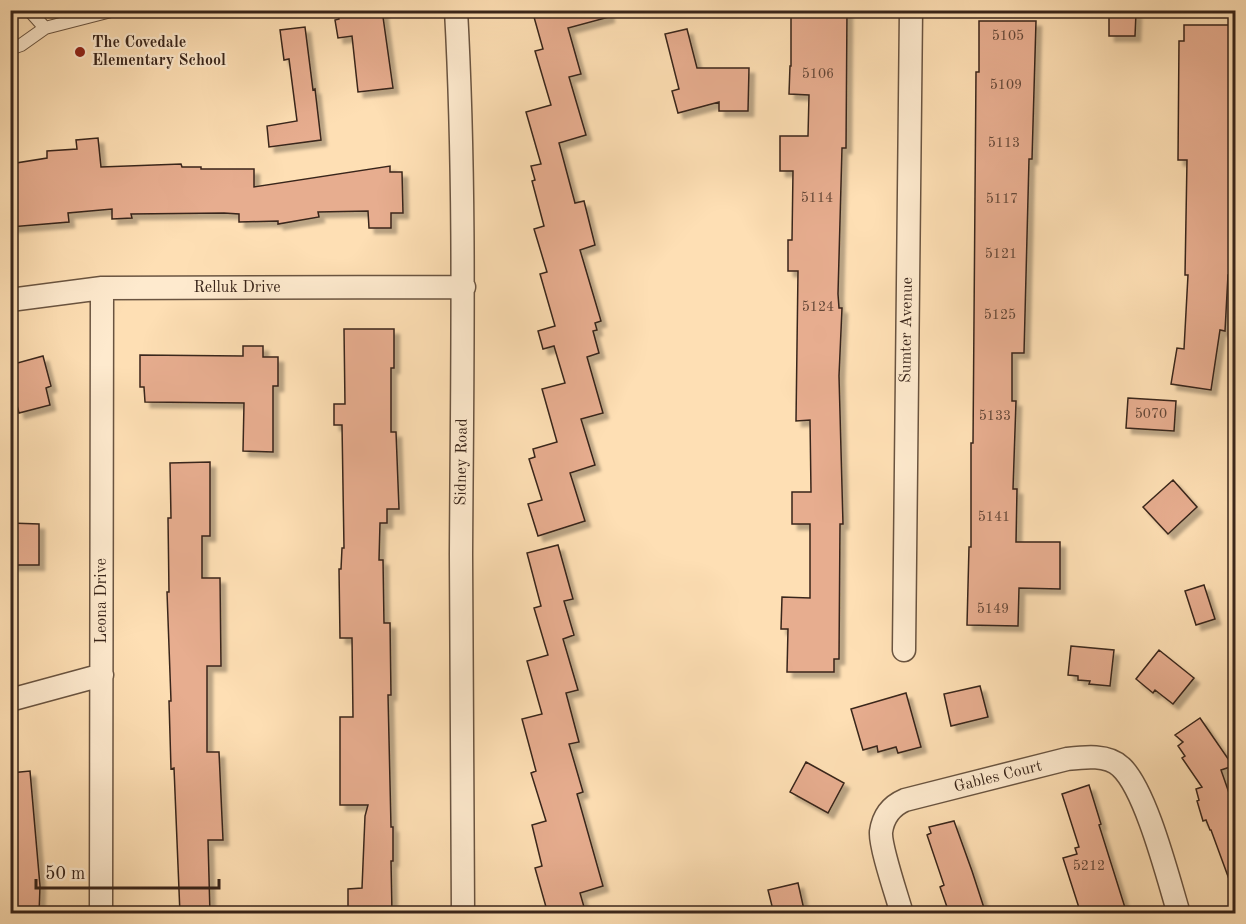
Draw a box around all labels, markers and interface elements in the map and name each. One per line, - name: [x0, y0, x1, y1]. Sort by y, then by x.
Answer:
- house number: 5105: [992, 29, 1024, 43]
- place label: The Covedale Elementary School: [92, 35, 226, 69]
- marker: The Covedale Elementary School: [73, 45, 87, 59]
- house number: 5106: [802, 67, 834, 81]
- house number: 5109: [990, 78, 1022, 92]
- house number: 5113: [988, 136, 1020, 150]
- house number: 5114: [801, 191, 833, 205]
- house number: 5117: [986, 192, 1018, 206]
- house number: 5121: [985, 247, 1017, 261]
- street label: Sumter Avenue: [898, 277, 916, 383]
- street label: Relluk Drive: [193, 280, 281, 296]
- house number: 5124: [802, 300, 834, 314]
- house number: 5125: [984, 308, 1016, 322]
- house number: 5070: [1135, 407, 1167, 421]
- house number: 5133: [979, 409, 1011, 423]
- street label: Sidney Road: [453, 418, 471, 506]
- house number: 5141: [978, 510, 1010, 524]
- street label: Leona Drive: [94, 558, 110, 644]
- house number: 5149: [977, 602, 1009, 616]
- street label: Gables Court: [952, 758, 1044, 796]
- scale bar: [36, 852, 219, 890]
- house number: 5212: [1073, 859, 1105, 873]
- text: 50 m: [45, 865, 85, 883]

